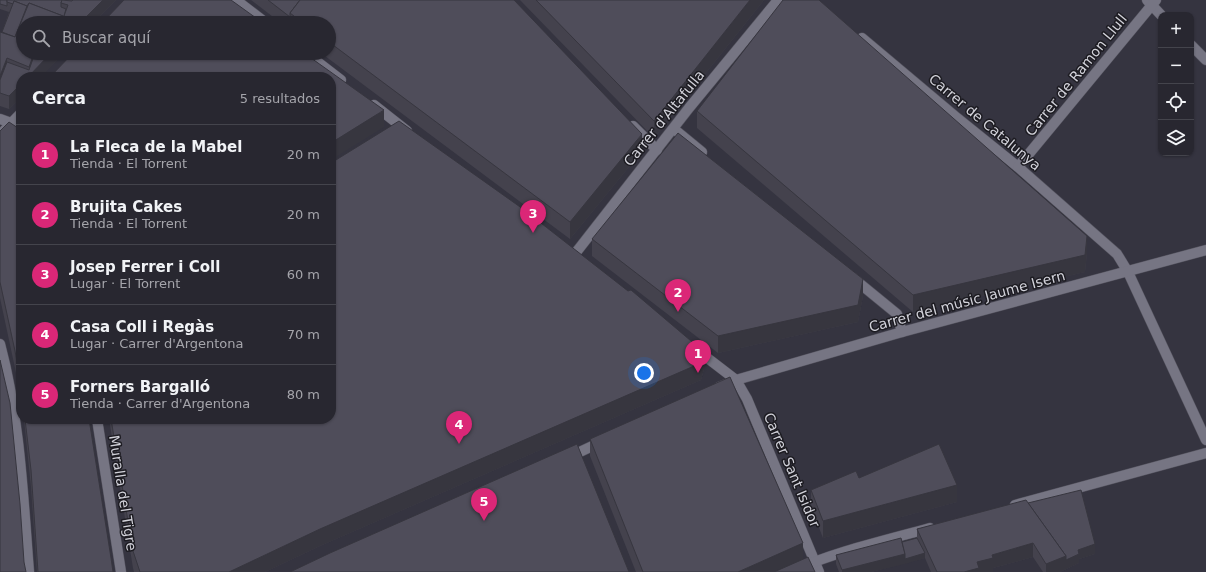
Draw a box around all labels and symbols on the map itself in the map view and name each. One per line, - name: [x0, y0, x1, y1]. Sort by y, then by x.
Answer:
- street label: Carrer de Ramon Llull: [1022, 11, 1130, 139]
- street label: Carrer d'Altafulla: [620, 67, 708, 169]
- street label: Carrer de Catalunya: [926, 71, 1044, 173]
- pin: 3: [520, 200, 546, 233]
- street label: Carrer del músic Jaume Isern: [867, 267, 1067, 335]
- pin: 2: [665, 279, 691, 312]
- pin: 1: [685, 340, 711, 373]
- your location: [634, 363, 654, 383]
- street label: Carrer Sant Isidor: [761, 410, 823, 530]
- pin: 4: [446, 411, 472, 444]
- street label: Muralla del Tigre: [106, 434, 140, 552]
- pin: 5: [471, 488, 497, 521]

